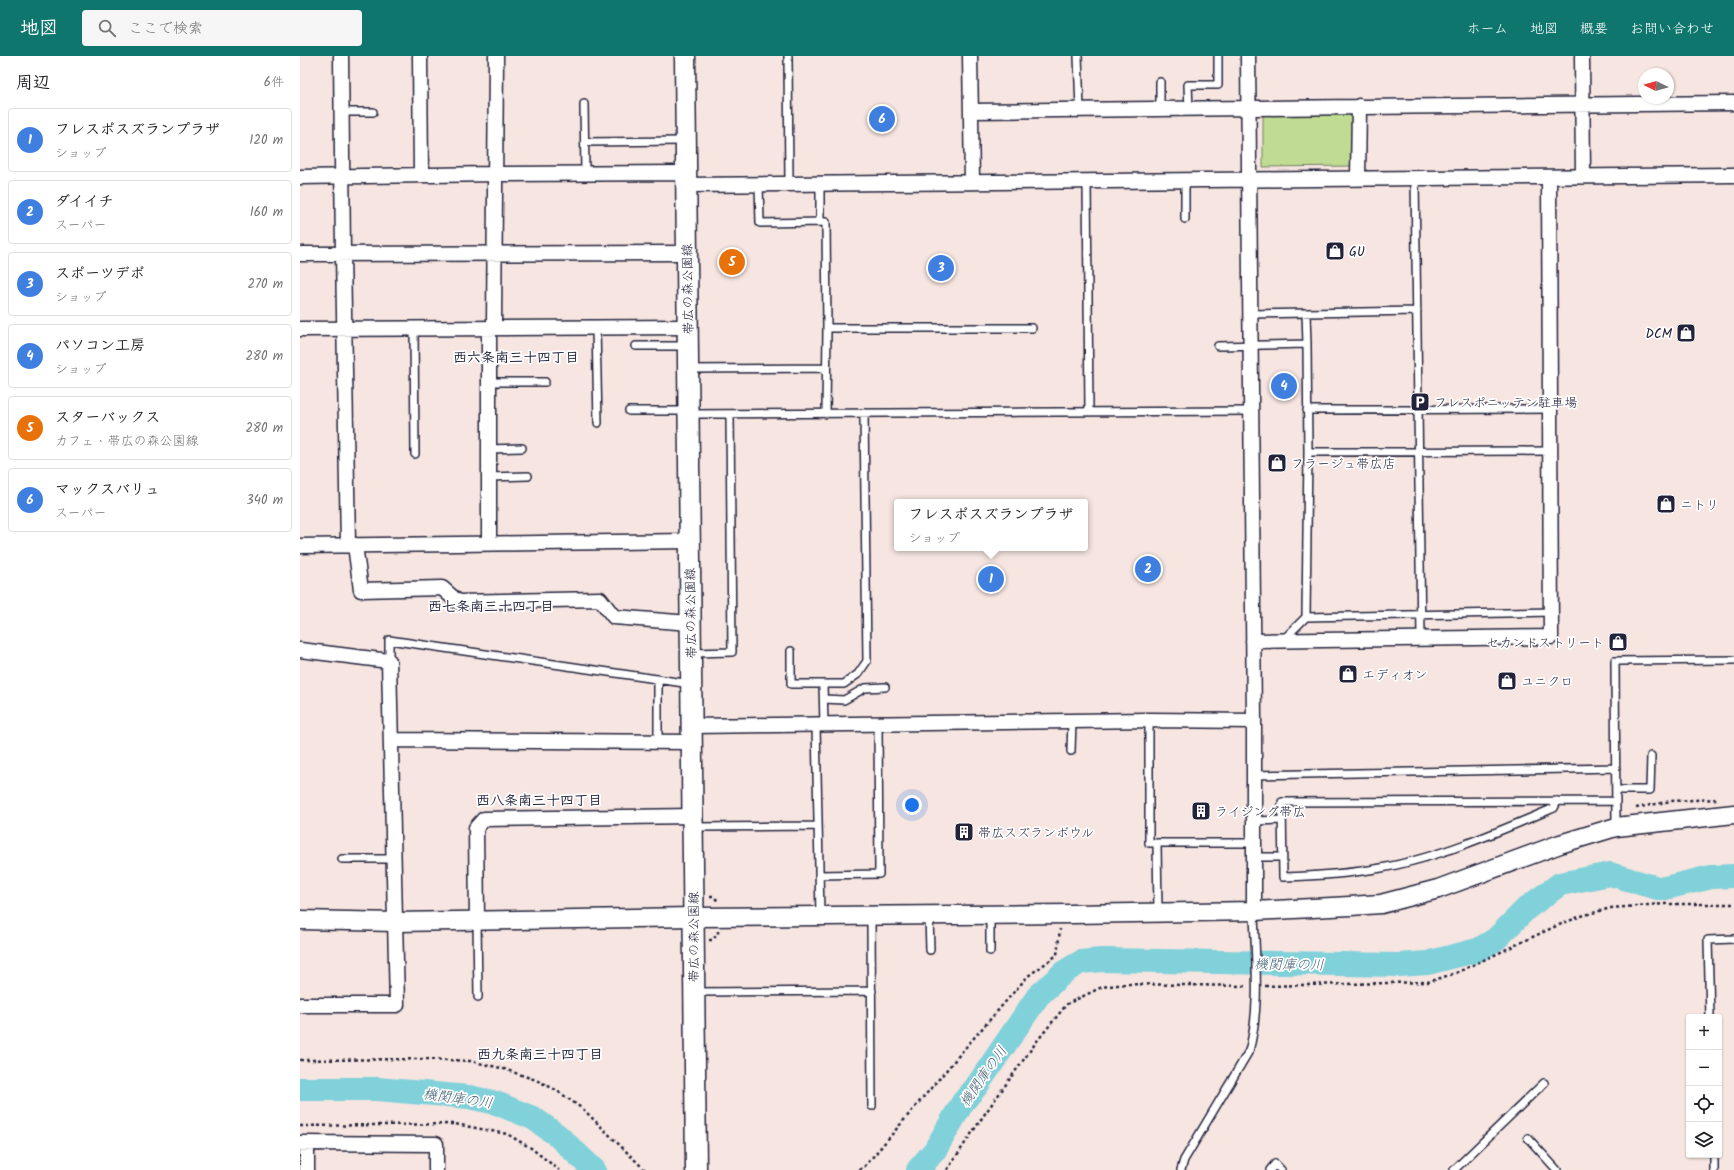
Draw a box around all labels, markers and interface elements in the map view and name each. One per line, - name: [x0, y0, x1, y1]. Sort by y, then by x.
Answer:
- search box: [82, 10, 362, 46]
- text: 地図: [20, 14, 58, 44]
- icon: search: [96, 17, 118, 39]
- text: ここで検索: [128, 17, 203, 41]
- text: ホーム: [1467, 18, 1508, 40]
- text: 地図: [1530, 18, 1558, 40]
- text: 概要: [1580, 18, 1608, 40]
- text: お問い合わせ: [1630, 18, 1714, 40]
- north arrow: [1638, 68, 1674, 104]
- text: 周辺: [16, 70, 50, 97]
- text: 6件: [264, 72, 284, 93]
- pin: 6: [869, 104, 895, 134]
- text: フレスポスズランプラザ: [55, 118, 220, 142]
- text: 1: [28, 130, 32, 151]
- text: 120 m: [249, 130, 283, 151]
- text: ショップ: [55, 143, 106, 164]
- text: ダイイチ: [55, 190, 114, 214]
- text: 2: [26, 202, 34, 223]
- text: 160 m: [250, 202, 283, 223]
- text: スーパー: [55, 215, 106, 236]
- shop icon: GU: [1324, 240, 1346, 262]
- street label: 帯広の森公園線: [677, 242, 700, 335]
- place label: GU: [1349, 242, 1365, 263]
- pin: 5: [719, 247, 745, 277]
- pin: 3: [928, 253, 954, 283]
- text: スポーツデポ: [55, 262, 145, 286]
- text: 3: [26, 274, 34, 295]
- text: 270 m: [247, 274, 283, 295]
- text: ショップ: [55, 287, 106, 308]
- shop icon: DCM: [1675, 322, 1697, 344]
- place label: DCM: [1646, 324, 1673, 345]
- text: パソコン工房: [55, 334, 145, 358]
- text: 4: [26, 346, 34, 367]
- text: 280 m: [246, 346, 283, 367]
- district label: 西六条南三十四丁目: [453, 347, 579, 369]
- text: ショップ: [55, 359, 106, 380]
- pin: 4: [1271, 371, 1297, 401]
- parking icon: フレスポニッテン駐車場: [1409, 391, 1431, 413]
- place label: フレスポニッテン駐車場: [1434, 393, 1577, 414]
- text: スターバックス: [55, 406, 160, 430]
- text: 5: [27, 418, 33, 439]
- text: 280 m: [246, 418, 283, 439]
- text: カフェ · 帯広の森公園線: [55, 431, 199, 452]
- shop icon: フラージュ帯広店: [1266, 452, 1288, 474]
- place label: フラージュ帯広店: [1291, 454, 1395, 475]
- text: マックスバリュ: [55, 478, 160, 502]
- text: 6: [26, 490, 34, 511]
- text: 340 m: [246, 490, 283, 511]
- shop icon: ニトリ: [1655, 493, 1677, 515]
- place label: ニトリ: [1680, 495, 1719, 516]
- popup: [894, 499, 1088, 551]
- text: スーパー: [55, 503, 106, 524]
- text: フレスポスズランプラザ: [908, 503, 1074, 527]
- text: ショップ: [908, 528, 960, 549]
- pin: 2: [1135, 554, 1161, 584]
- pin: 1: [978, 564, 1004, 594]
- street label: 帯広の森公園線: [680, 566, 703, 659]
- district label: 西七条南三十四丁目: [428, 596, 554, 618]
- shop icon: セカンドストリート: [1607, 631, 1629, 653]
- place label: セカンドストリート: [1486, 633, 1604, 654]
- shop icon: エディオン: [1337, 663, 1359, 685]
- place label: エディオン: [1362, 665, 1428, 686]
- shop icon: ユニクロ: [1496, 670, 1518, 692]
- place label: ユニクロ: [1521, 672, 1573, 693]
- district label: 西八条南三十四丁目: [476, 790, 602, 812]
- your location: [902, 795, 922, 815]
- building icon: ライジング帯広: [1190, 800, 1212, 822]
- place label: ライジング帯広: [1215, 802, 1305, 823]
- building icon: 帯広スズランボウル: [953, 821, 975, 843]
- place label: 帯広スズランボウル: [978, 823, 1094, 844]
- street label: 帯広の森公園線: [684, 891, 705, 983]
- water label: 機関庫の川: [1254, 953, 1324, 977]
- map controls: [1686, 1014, 1722, 1158]
- button: +: [1686, 1014, 1722, 1050]
- water label: 機関庫の川: [955, 1042, 1013, 1112]
- district label: 西九条南三十四丁目: [477, 1044, 603, 1066]
- button: −: [1686, 1050, 1722, 1086]
- water label: 機関庫の川: [422, 1083, 494, 1115]
- button: locate: [1686, 1086, 1722, 1122]
- button: layers: [1686, 1122, 1722, 1158]

